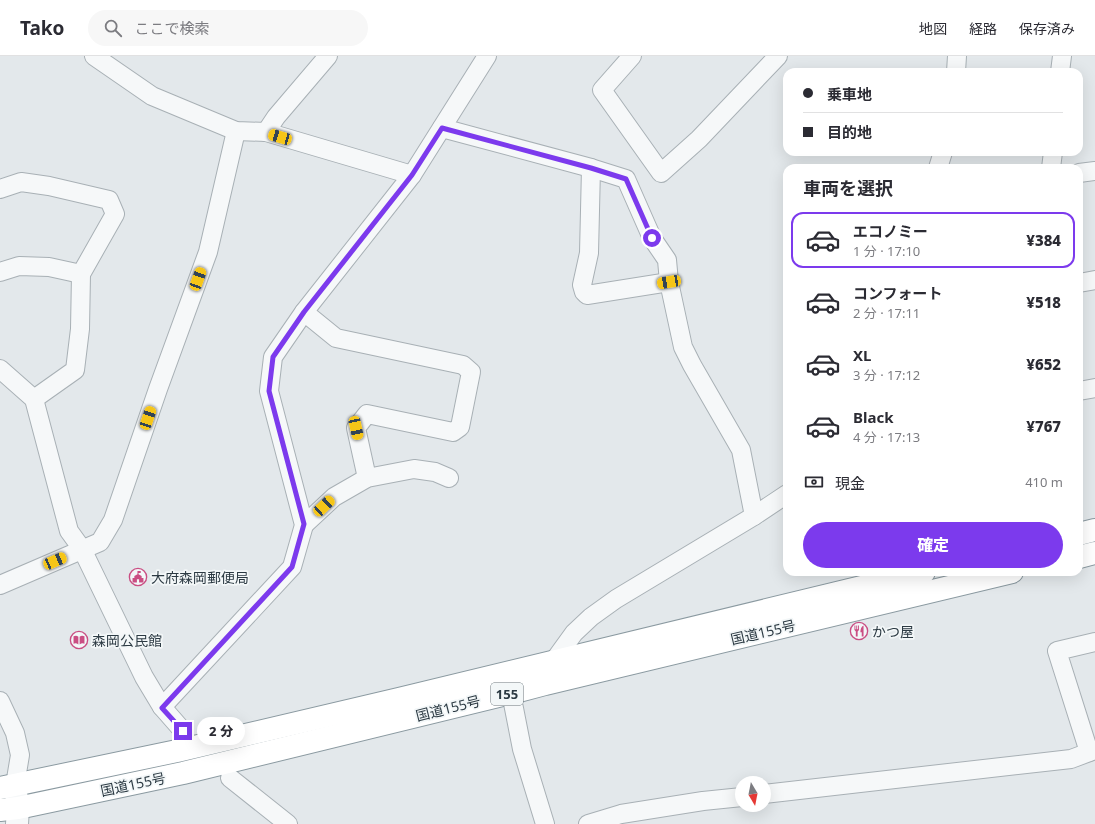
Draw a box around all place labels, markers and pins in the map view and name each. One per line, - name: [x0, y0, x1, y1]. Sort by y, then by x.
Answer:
- public building icon: 大府森岡郵便局: [128, 567, 148, 587]
- place label: 大府森岡郵便局: [151, 568, 249, 587]
- restaurant icon: かつ屋: [849, 621, 869, 641]
- place label: かつ屋: [872, 622, 914, 641]
- library icon: 森岡公民館: [69, 630, 89, 650]
- place label: 森岡公民館: [92, 631, 162, 650]

